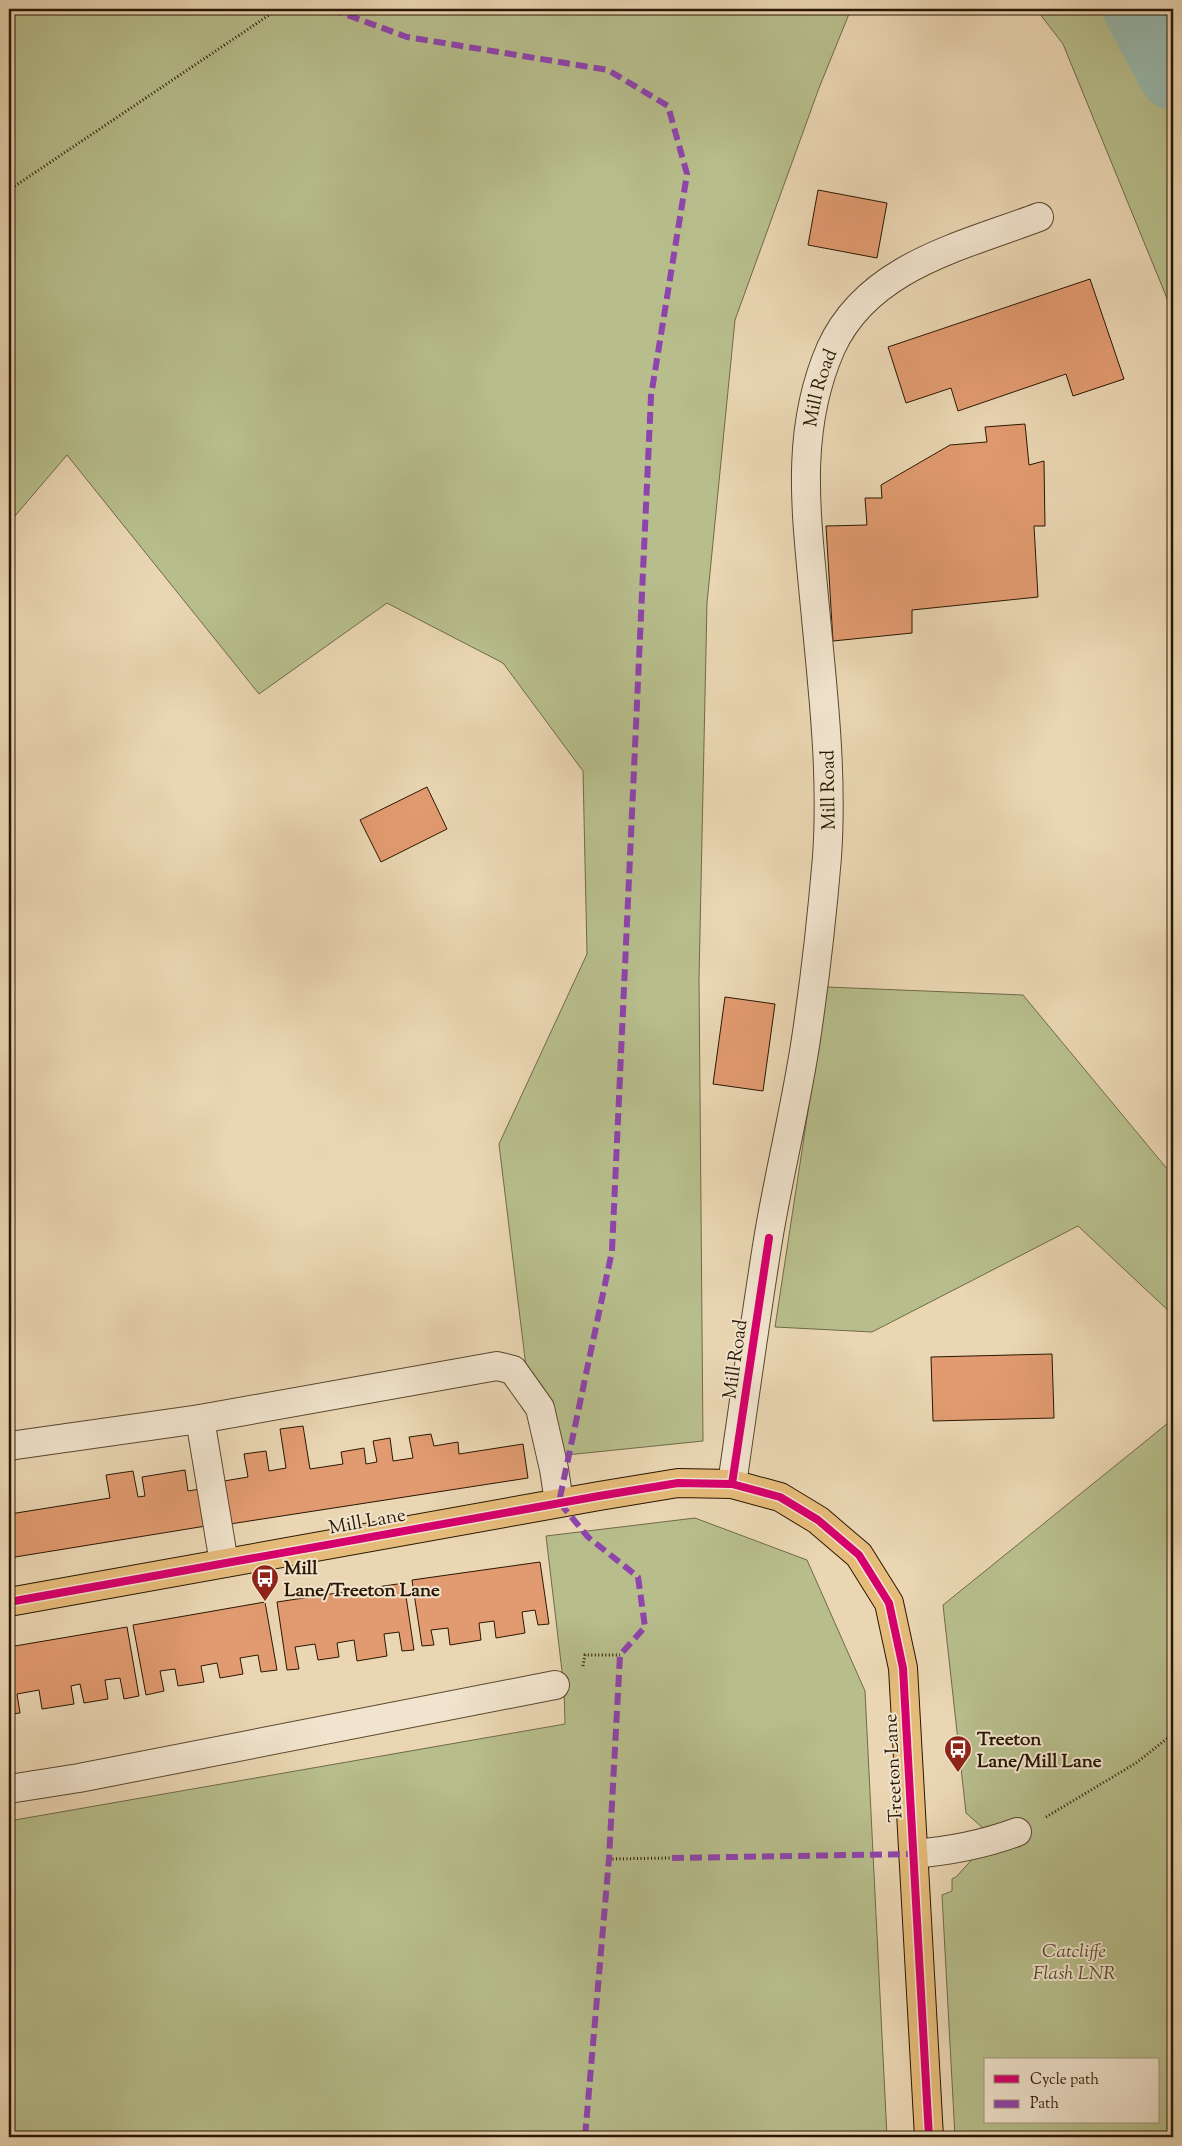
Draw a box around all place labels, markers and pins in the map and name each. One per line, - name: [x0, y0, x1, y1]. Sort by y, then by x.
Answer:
- place label: Mill Lane/Treeton Lane: [284, 1556, 440, 1605]
- bus stop icon: Mill Lane/Treeton Lane: [250, 1563, 280, 1602]
- place label: Treeton Lane/Mill Lane: [977, 1727, 1102, 1776]
- bus stop icon: Treeton Lane/Mill Lane: [943, 1734, 973, 1773]

